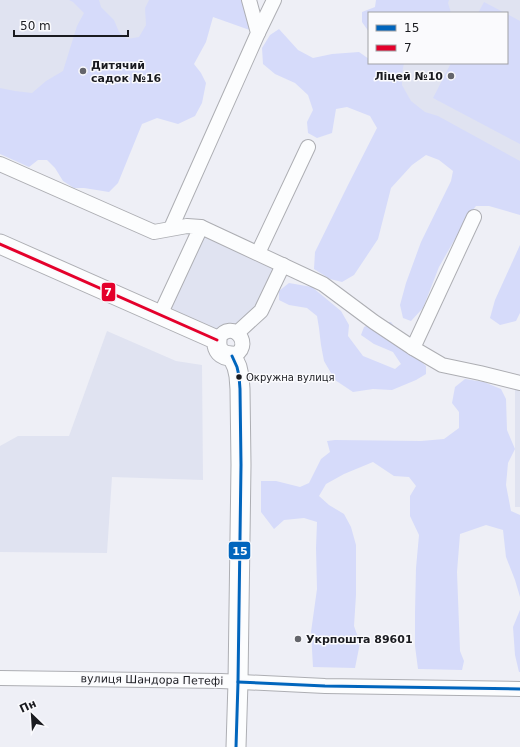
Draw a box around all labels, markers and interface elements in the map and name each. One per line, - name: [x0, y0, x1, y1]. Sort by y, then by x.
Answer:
- scale bar: [14, 12, 128, 38]
- legend: [368, 12, 508, 64]
- text: 50 m: [20, 19, 51, 33]
- text: 15: [404, 21, 419, 35]
- text: 7: [404, 41, 412, 55]
- place label: Дитячий садок №16: [91, 59, 162, 85]
- marker: Дитячий садок №16: [78, 66, 88, 76]
- place label: Ліцей №10: [374, 70, 443, 83]
- marker: Ліцей №10: [446, 71, 456, 81]
- line badge: 7: [101, 282, 116, 302]
- text: 7: [104, 286, 112, 299]
- marker: Окружна вулиця: [234, 372, 244, 382]
- place label: Окружна вулиця: [246, 372, 335, 383]
- line badge: 15: [228, 541, 251, 560]
- text: 15: [232, 545, 248, 558]
- place label: Укрпошта 89601: [306, 633, 413, 646]
- marker: Укрпошта 89601: [293, 634, 303, 644]
- street label: вулиця Шандора Петефі: [81, 672, 223, 688]
- north arrow: [12, 695, 52, 735]
- text: Пн: [18, 697, 38, 716]

